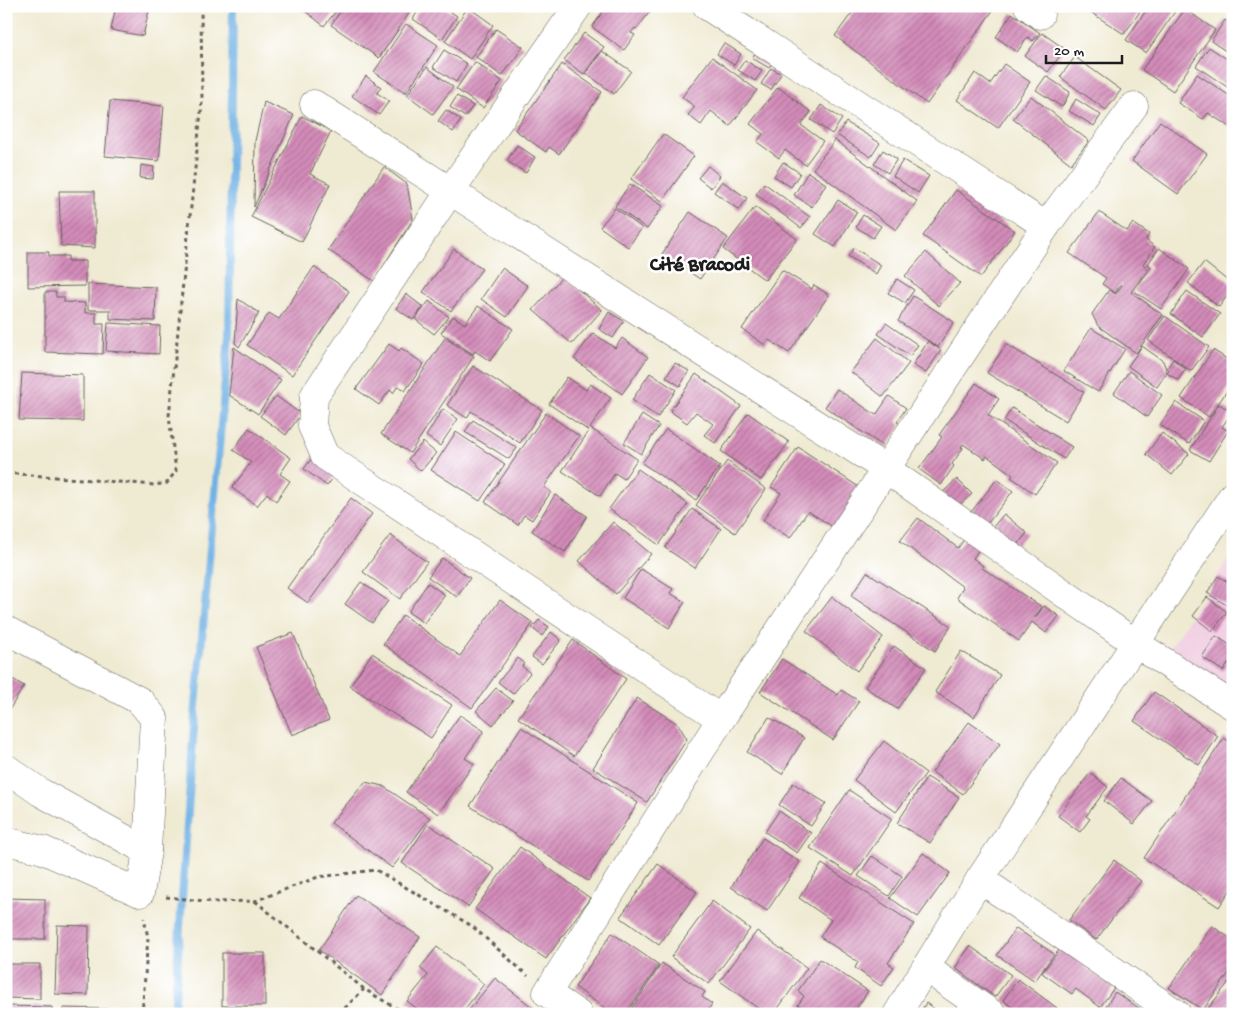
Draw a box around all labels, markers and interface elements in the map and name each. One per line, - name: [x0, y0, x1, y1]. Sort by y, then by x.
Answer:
- scale bar: [1046, 32, 1123, 64]
- text: 20 m: [1054, 43, 1084, 61]
- district label: Cité Bracodi: [649, 255, 750, 278]

